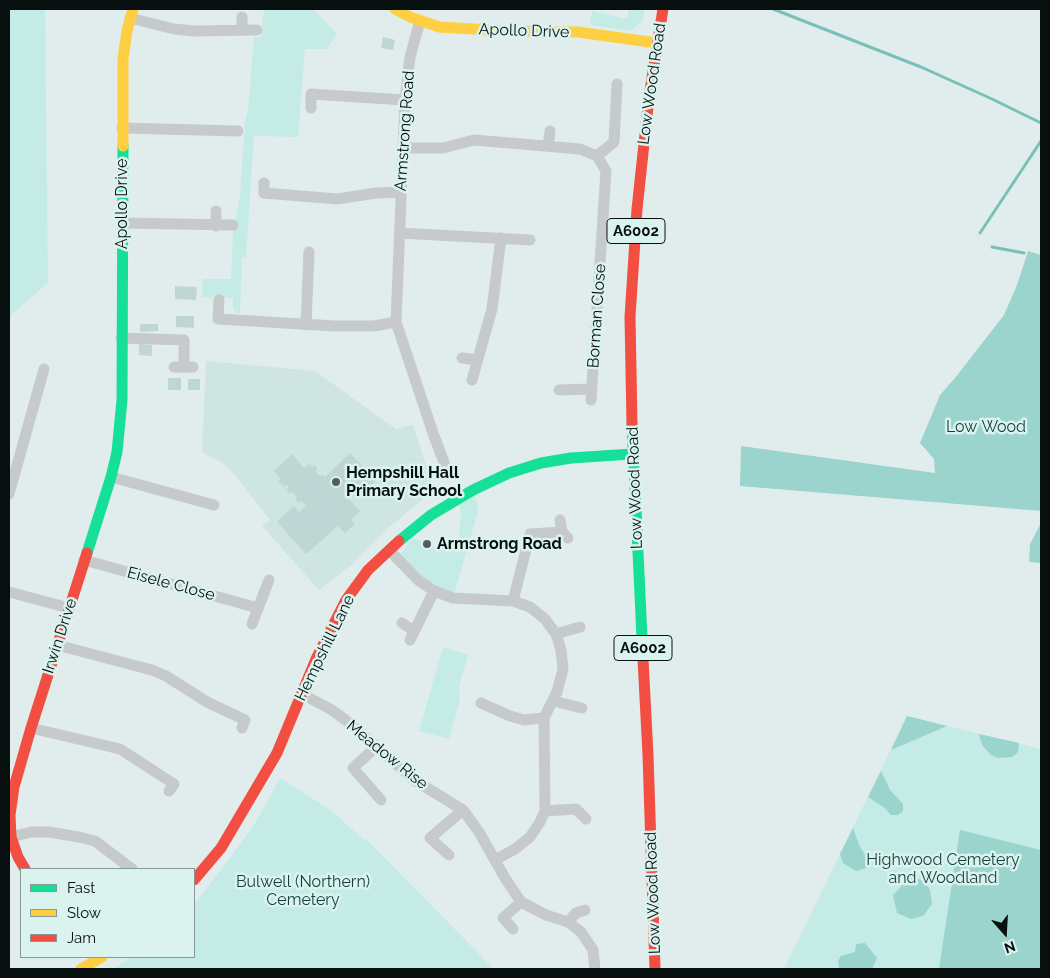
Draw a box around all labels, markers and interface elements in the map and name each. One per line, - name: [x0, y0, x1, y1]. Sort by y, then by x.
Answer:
- street label: Apollo Drive: [478, 20, 570, 42]
- street label: Low Wood Road: [634, 22, 670, 146]
- street label: Armstrong Road: [391, 70, 419, 192]
- street label: Apollo Drive: [112, 159, 132, 249]
- road number: A6002: [607, 218, 665, 244]
- street label: Borman Close: [584, 263, 610, 369]
- park label: Low Wood: [946, 417, 1026, 437]
- street label: Low Wood Road: [623, 426, 647, 550]
- place label: Hempshill Hall Primary School: [346, 463, 462, 501]
- marker: Hempshill Hall Primary School: [330, 476, 342, 488]
- place label: Armstrong Road: [437, 534, 562, 554]
- marker: Armstrong Road: [421, 538, 433, 550]
- street label: Eisele Close: [125, 563, 217, 605]
- street label: Hempshill Lane: [291, 592, 359, 704]
- street label: Irwin Drive: [39, 596, 81, 676]
- road number: A6002: [614, 636, 672, 660]
- street label: Meadow Rise: [342, 716, 432, 794]
- street label: Low Wood Road: [641, 831, 665, 955]
- park label: Highwood Cemetery and Woodland: [866, 850, 1020, 888]
- legend: [20, 868, 195, 958]
- park label: Bulwell (Northern) Cemetery: [236, 872, 370, 910]
- text: Fast: [67, 879, 95, 897]
- text: Slow: [67, 904, 101, 922]
- north arrow: [980, 908, 1030, 958]
- text: Jam: [67, 929, 96, 947]
- text: N: [1002, 938, 1018, 956]

